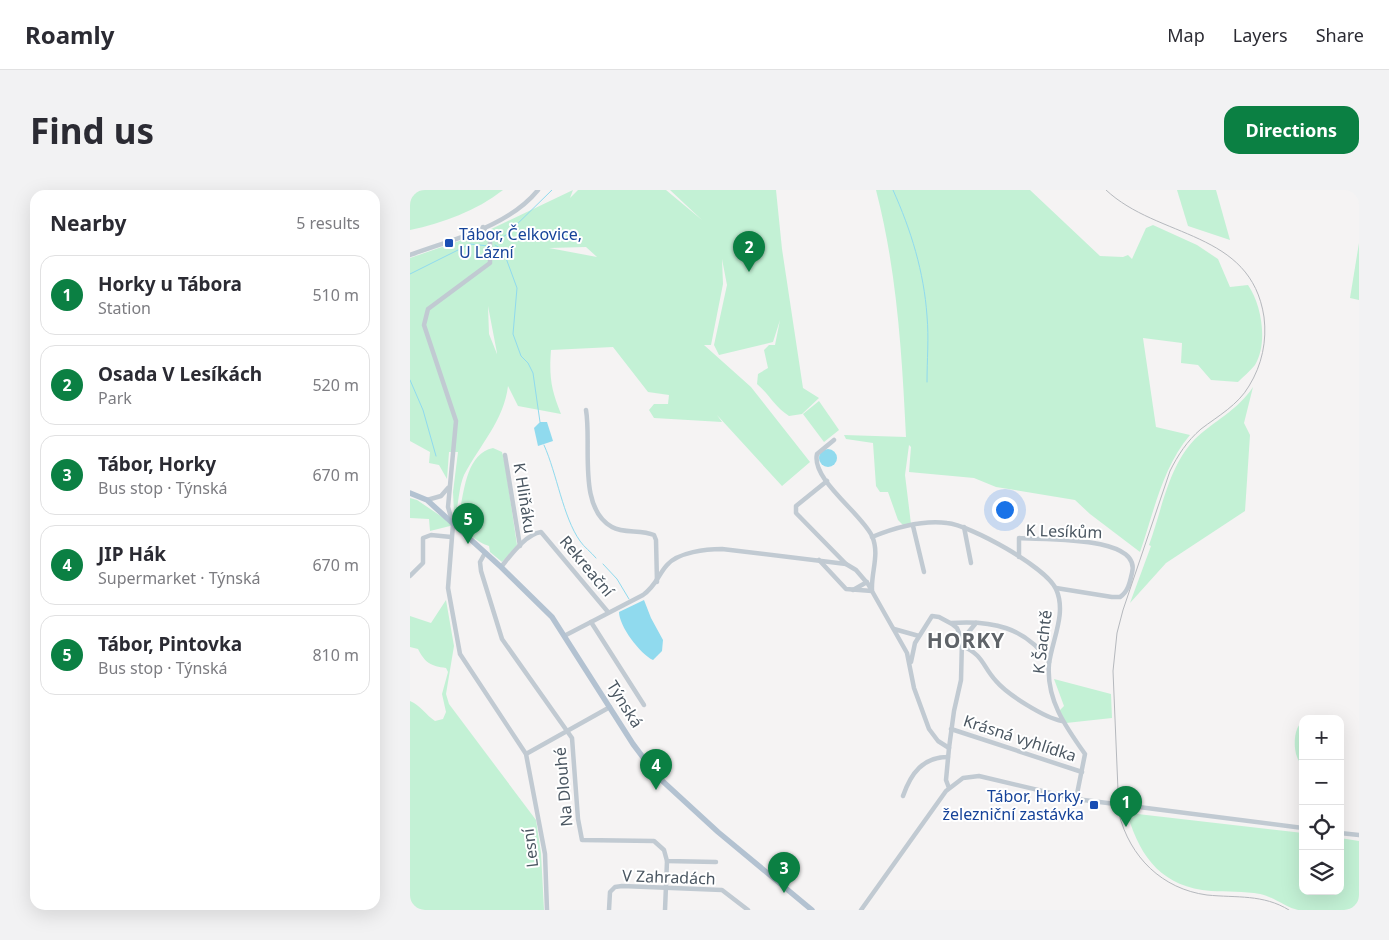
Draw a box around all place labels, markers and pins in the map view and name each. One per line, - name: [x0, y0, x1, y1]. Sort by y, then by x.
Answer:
- place label: Tábor, Čelkovice, U Lázní: [459, 223, 582, 263]
- pin: 2: [733, 231, 765, 272]
- marker: Tábor, Čelkovice, U Lázní: [443, 237, 455, 249]
- pin: 5: [452, 503, 484, 544]
- pin: 4: [640, 749, 672, 790]
- place label: Tábor, Horky, železniční zastávka: [943, 785, 1084, 825]
- pin: 1: [1110, 786, 1142, 827]
- marker: Tábor, Horky, železniční zastávka: [1088, 799, 1100, 811]
- pin: 3: [768, 852, 800, 893]

